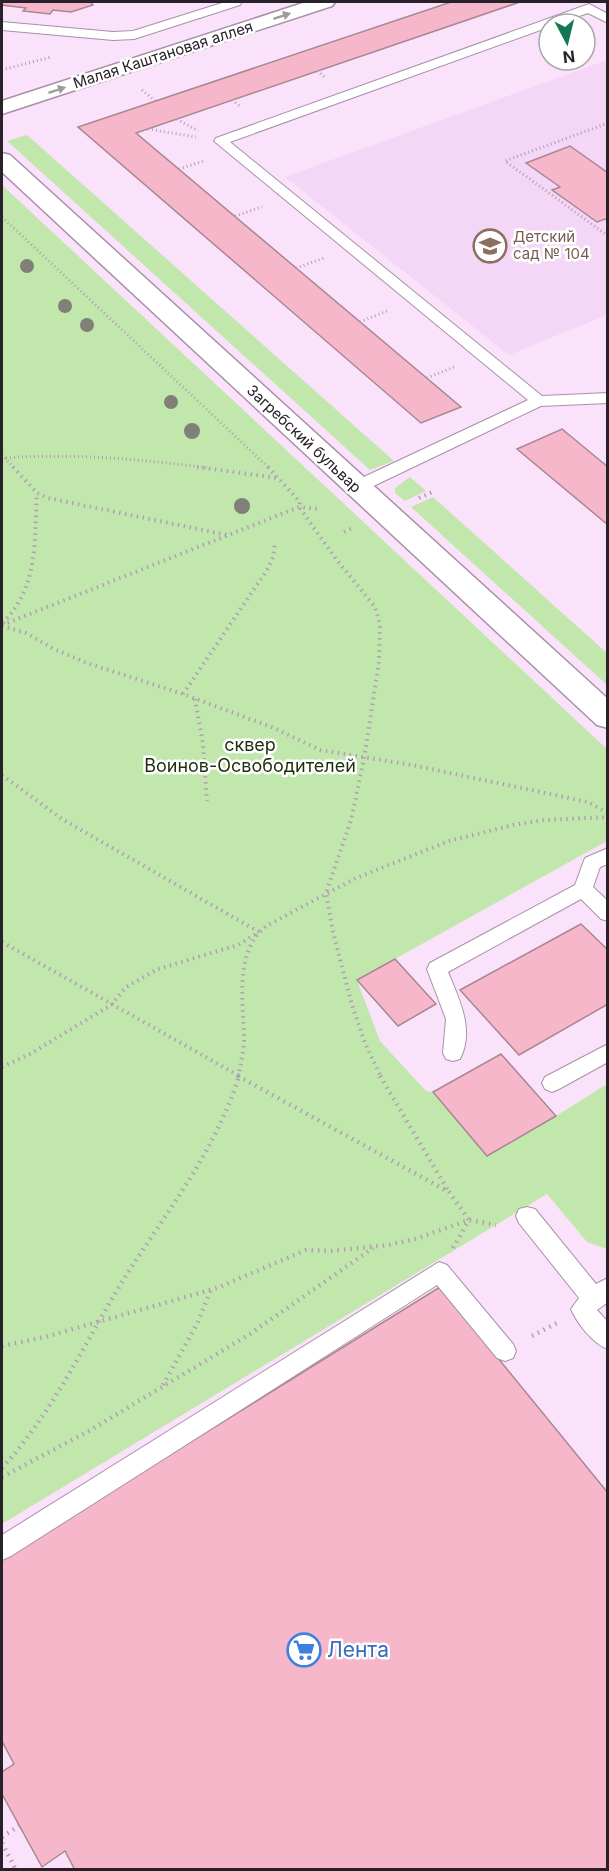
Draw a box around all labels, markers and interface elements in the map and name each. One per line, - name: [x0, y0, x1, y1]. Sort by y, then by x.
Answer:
- one-way arrow: [273, 10, 291, 20]
- north arrow: [537, 12, 597, 72]
- street label: Малая Каштановая аллея: [71, 16, 255, 93]
- text: N: [562, 46, 576, 68]
- one-way arrow: [48, 84, 66, 94]
- place label: Детский сад № 104: [513, 227, 590, 263]
- school or university icon: Детский сад № 104: [472, 228, 508, 264]
- street label: Загребский бульвар: [243, 381, 366, 497]
- park label: сквер Воинов-Освободителей: [144, 734, 356, 776]
- supermarket icon: Лента: [286, 1632, 322, 1668]
- place label: Лента: [327, 1637, 389, 1662]

